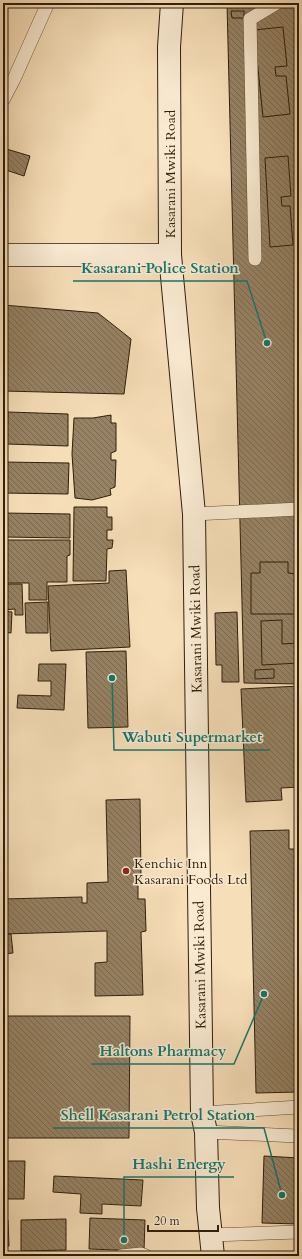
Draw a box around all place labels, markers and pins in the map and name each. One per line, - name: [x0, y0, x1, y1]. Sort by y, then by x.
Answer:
- callout: Kasarani Police Station: [73, 254, 247, 281]
- callout: Wabuti Supermarket: [114, 723, 270, 750]
- place label: Kenchic Inn Kasarani Foods Ltd: [134, 854, 248, 889]
- marker: Kenchic Inn Kasarani Foods Ltd: [121, 866, 131, 876]
- callout: Haltons Pharmacy: [91, 1037, 234, 1064]
- callout: Shell Kasarani Petrol Station: [53, 1101, 264, 1128]
- callout: Hashi Energy: [124, 1150, 234, 1177]

